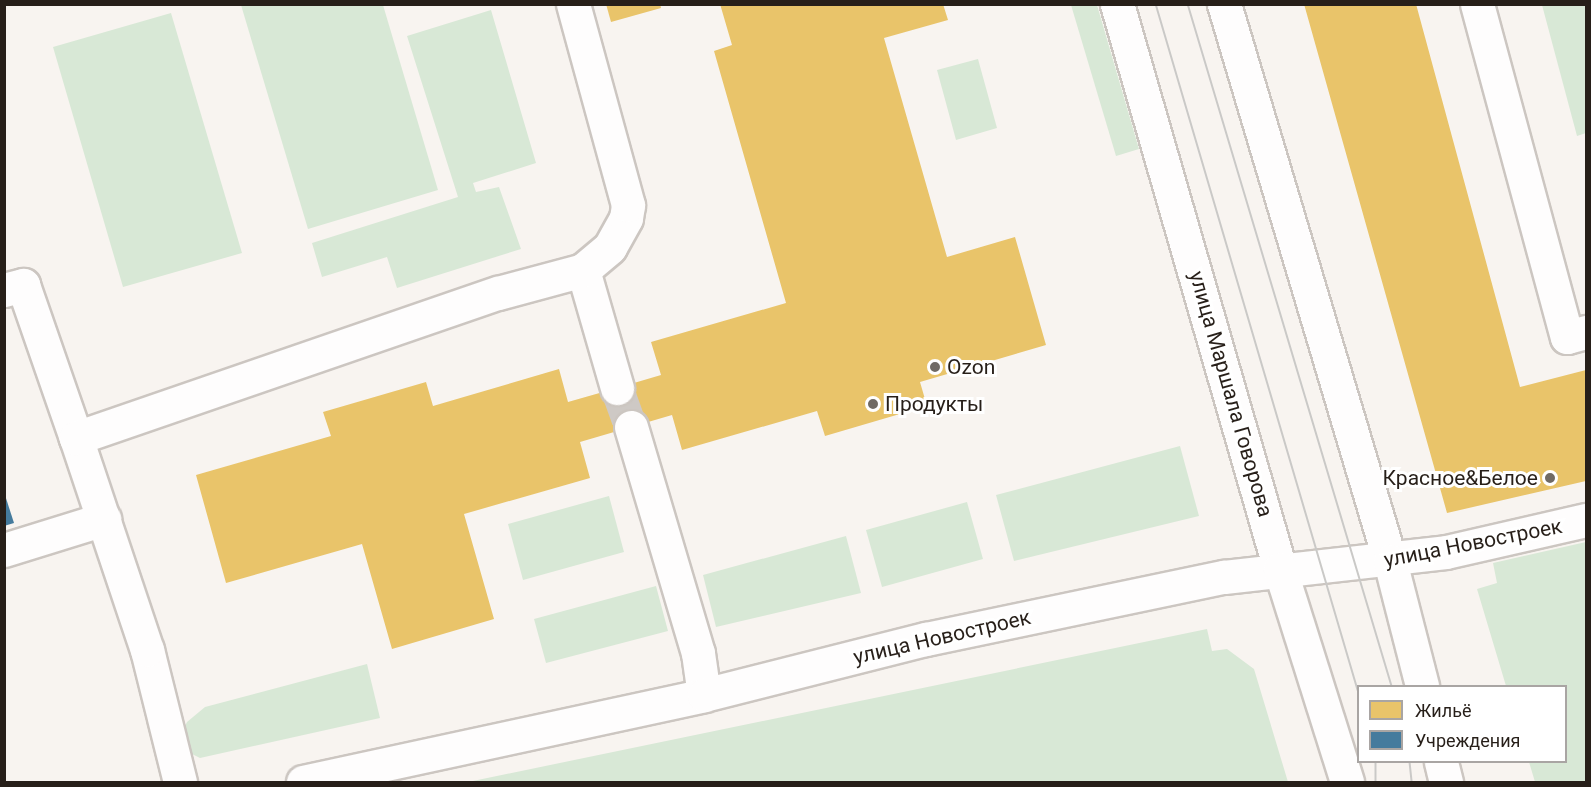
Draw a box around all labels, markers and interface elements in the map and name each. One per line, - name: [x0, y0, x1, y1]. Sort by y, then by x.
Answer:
- street label: улица Маршала Говорова: [1184, 268, 1278, 520]
- place label: Ozon: [947, 354, 995, 380]
- marker: Ozon: [928, 360, 942, 374]
- place label: Продукты: [885, 391, 983, 417]
- marker: Продукты: [866, 397, 880, 411]
- place label: Красное&Белое: [1383, 465, 1538, 491]
- marker: Красное&Белое: [1543, 471, 1557, 485]
- street label: улица Новостроек: [1382, 513, 1564, 573]
- street label: улица Новостроек: [851, 604, 1033, 670]
- legend: [1357, 685, 1567, 763]
- text: Жильё: [1415, 700, 1471, 721]
- text: Учреждения: [1415, 730, 1520, 751]

